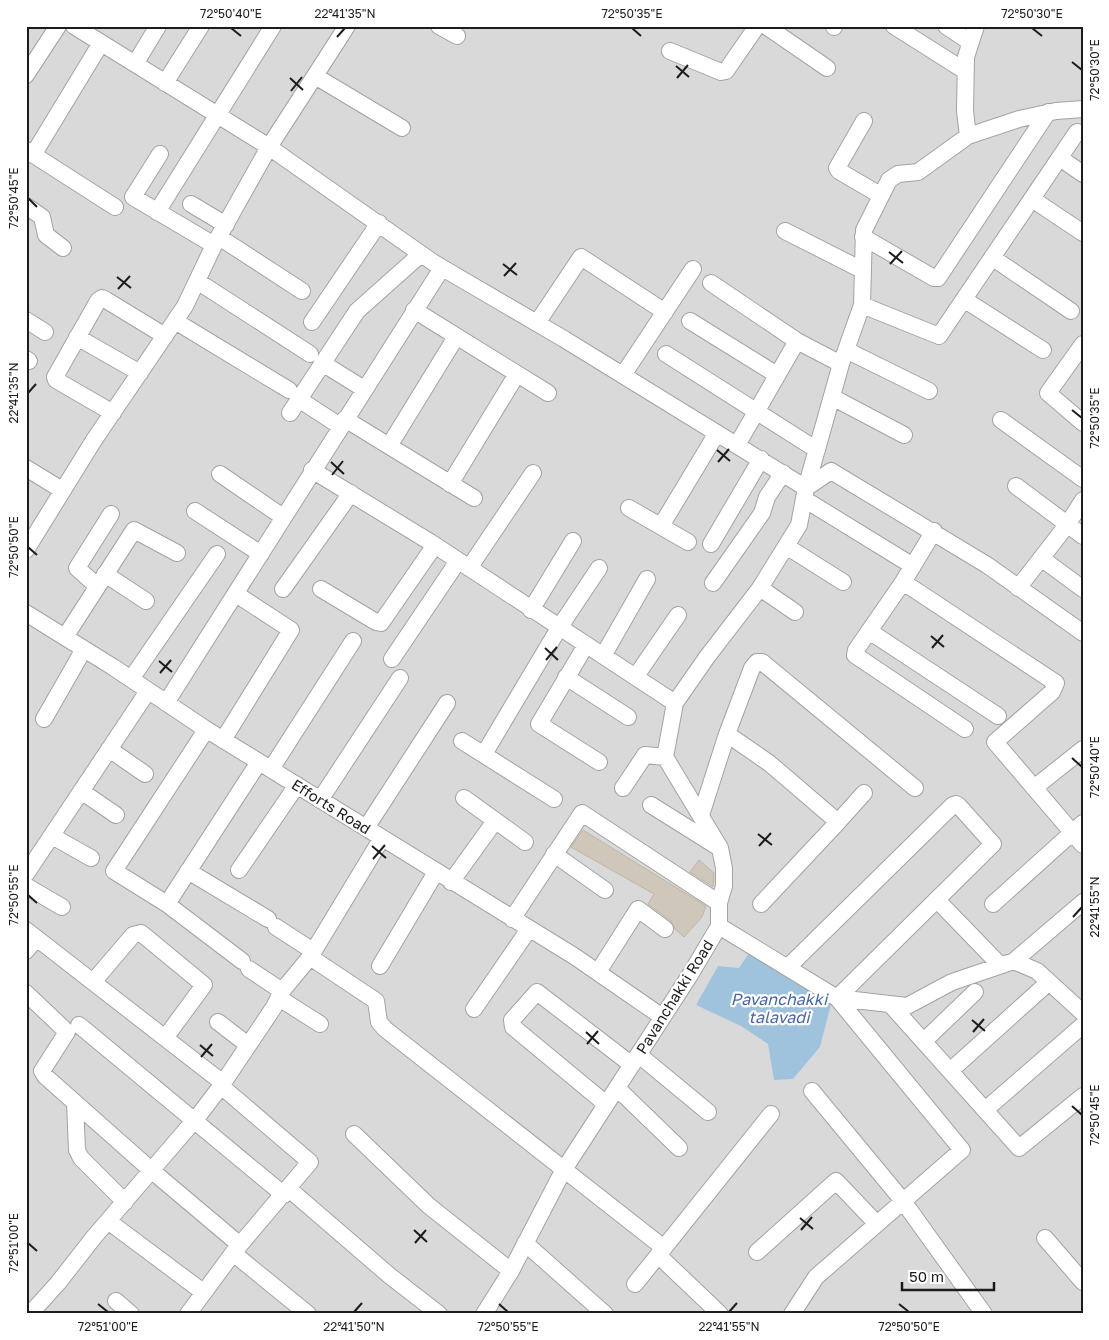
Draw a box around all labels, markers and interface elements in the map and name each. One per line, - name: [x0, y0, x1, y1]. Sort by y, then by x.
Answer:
- text: 72°50'40"E: [200, 6, 262, 21]
- text: 22°41'35"N: [314, 6, 376, 21]
- text: 72°50'35"E: [601, 6, 663, 21]
- text: 72°50'30"E: [1001, 6, 1063, 21]
- text: 72°50'30"E: [1087, 39, 1102, 101]
- text: 72°50'45"E: [6, 167, 21, 229]
- text: 22°41'35"N: [6, 362, 21, 424]
- text: 72°50'35"E: [1087, 387, 1102, 449]
- text: 72°50'50"E: [6, 516, 21, 578]
- text: 72°50'40"E: [1087, 736, 1102, 798]
- street label: Efforts Road: [289, 775, 374, 838]
- text: 72°50'55"E: [6, 865, 21, 925]
- text: 22°41'55"N: [1087, 876, 1102, 938]
- street label: Pavanchakki Road: [632, 936, 716, 1057]
- water label: Pavanchakki talavadi: [731, 989, 829, 1027]
- text: 72°50'45"E: [1087, 1084, 1102, 1146]
- text: 72°51'00"E: [6, 1213, 21, 1273]
- scale bar: [902, 1260, 994, 1292]
- text: 50 m: [909, 1267, 944, 1285]
- text: 72°51'00"E: [78, 1319, 138, 1334]
- text: 22°41'50"N: [323, 1319, 385, 1334]
- text: 72°50'55"E: [478, 1319, 538, 1334]
- text: 22°41'55"N: [698, 1319, 760, 1334]
- text: 72°50'50"E: [878, 1319, 940, 1334]

